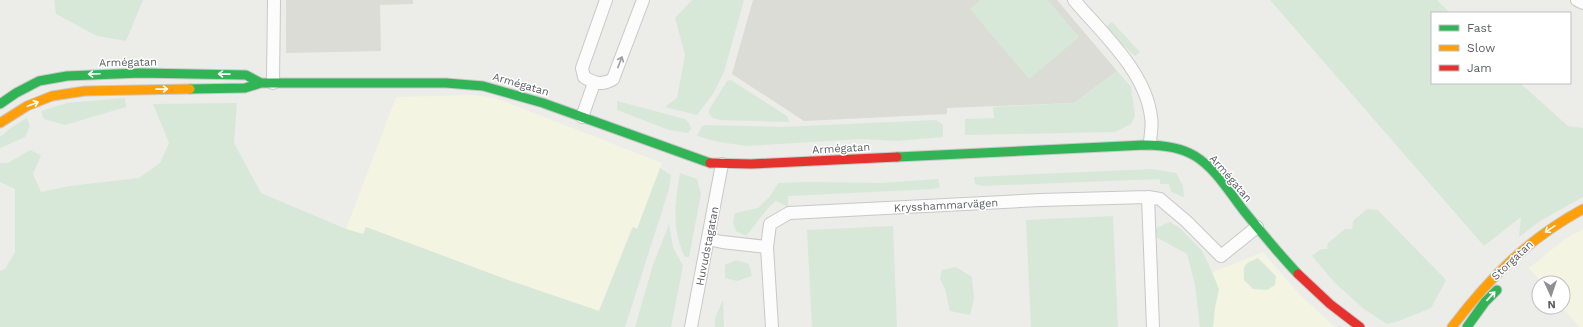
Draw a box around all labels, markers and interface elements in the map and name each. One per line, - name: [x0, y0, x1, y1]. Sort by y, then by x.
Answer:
- legend: [1431, 12, 1571, 84]
- text: Fast: [1467, 21, 1492, 35]
- text: Slow: [1467, 41, 1495, 55]
- street label: Armégatan: [99, 55, 157, 70]
- one-way arrow: [616, 56, 624, 68]
- text: Jam: [1467, 61, 1492, 75]
- street label: Armégatan: [491, 70, 551, 99]
- one-way arrow: [88, 71, 101, 78]
- one-way arrow: [218, 71, 231, 78]
- one-way arrow: [155, 85, 168, 93]
- one-way arrow: [27, 99, 39, 107]
- street label: Armégatan: [812, 140, 870, 157]
- street label: Armégatan: [1207, 152, 1255, 205]
- street label: Krysshammarvägen: [894, 196, 998, 215]
- street label: Huvudstagatan: [693, 205, 722, 287]
- one-way arrow: [1544, 225, 1555, 233]
- street label: Storgatan: [1489, 238, 1536, 283]
- north arrow: [1531, 275, 1571, 315]
- one-way arrow: [1486, 291, 1496, 301]
- text: N: [1547, 298, 1556, 311]

